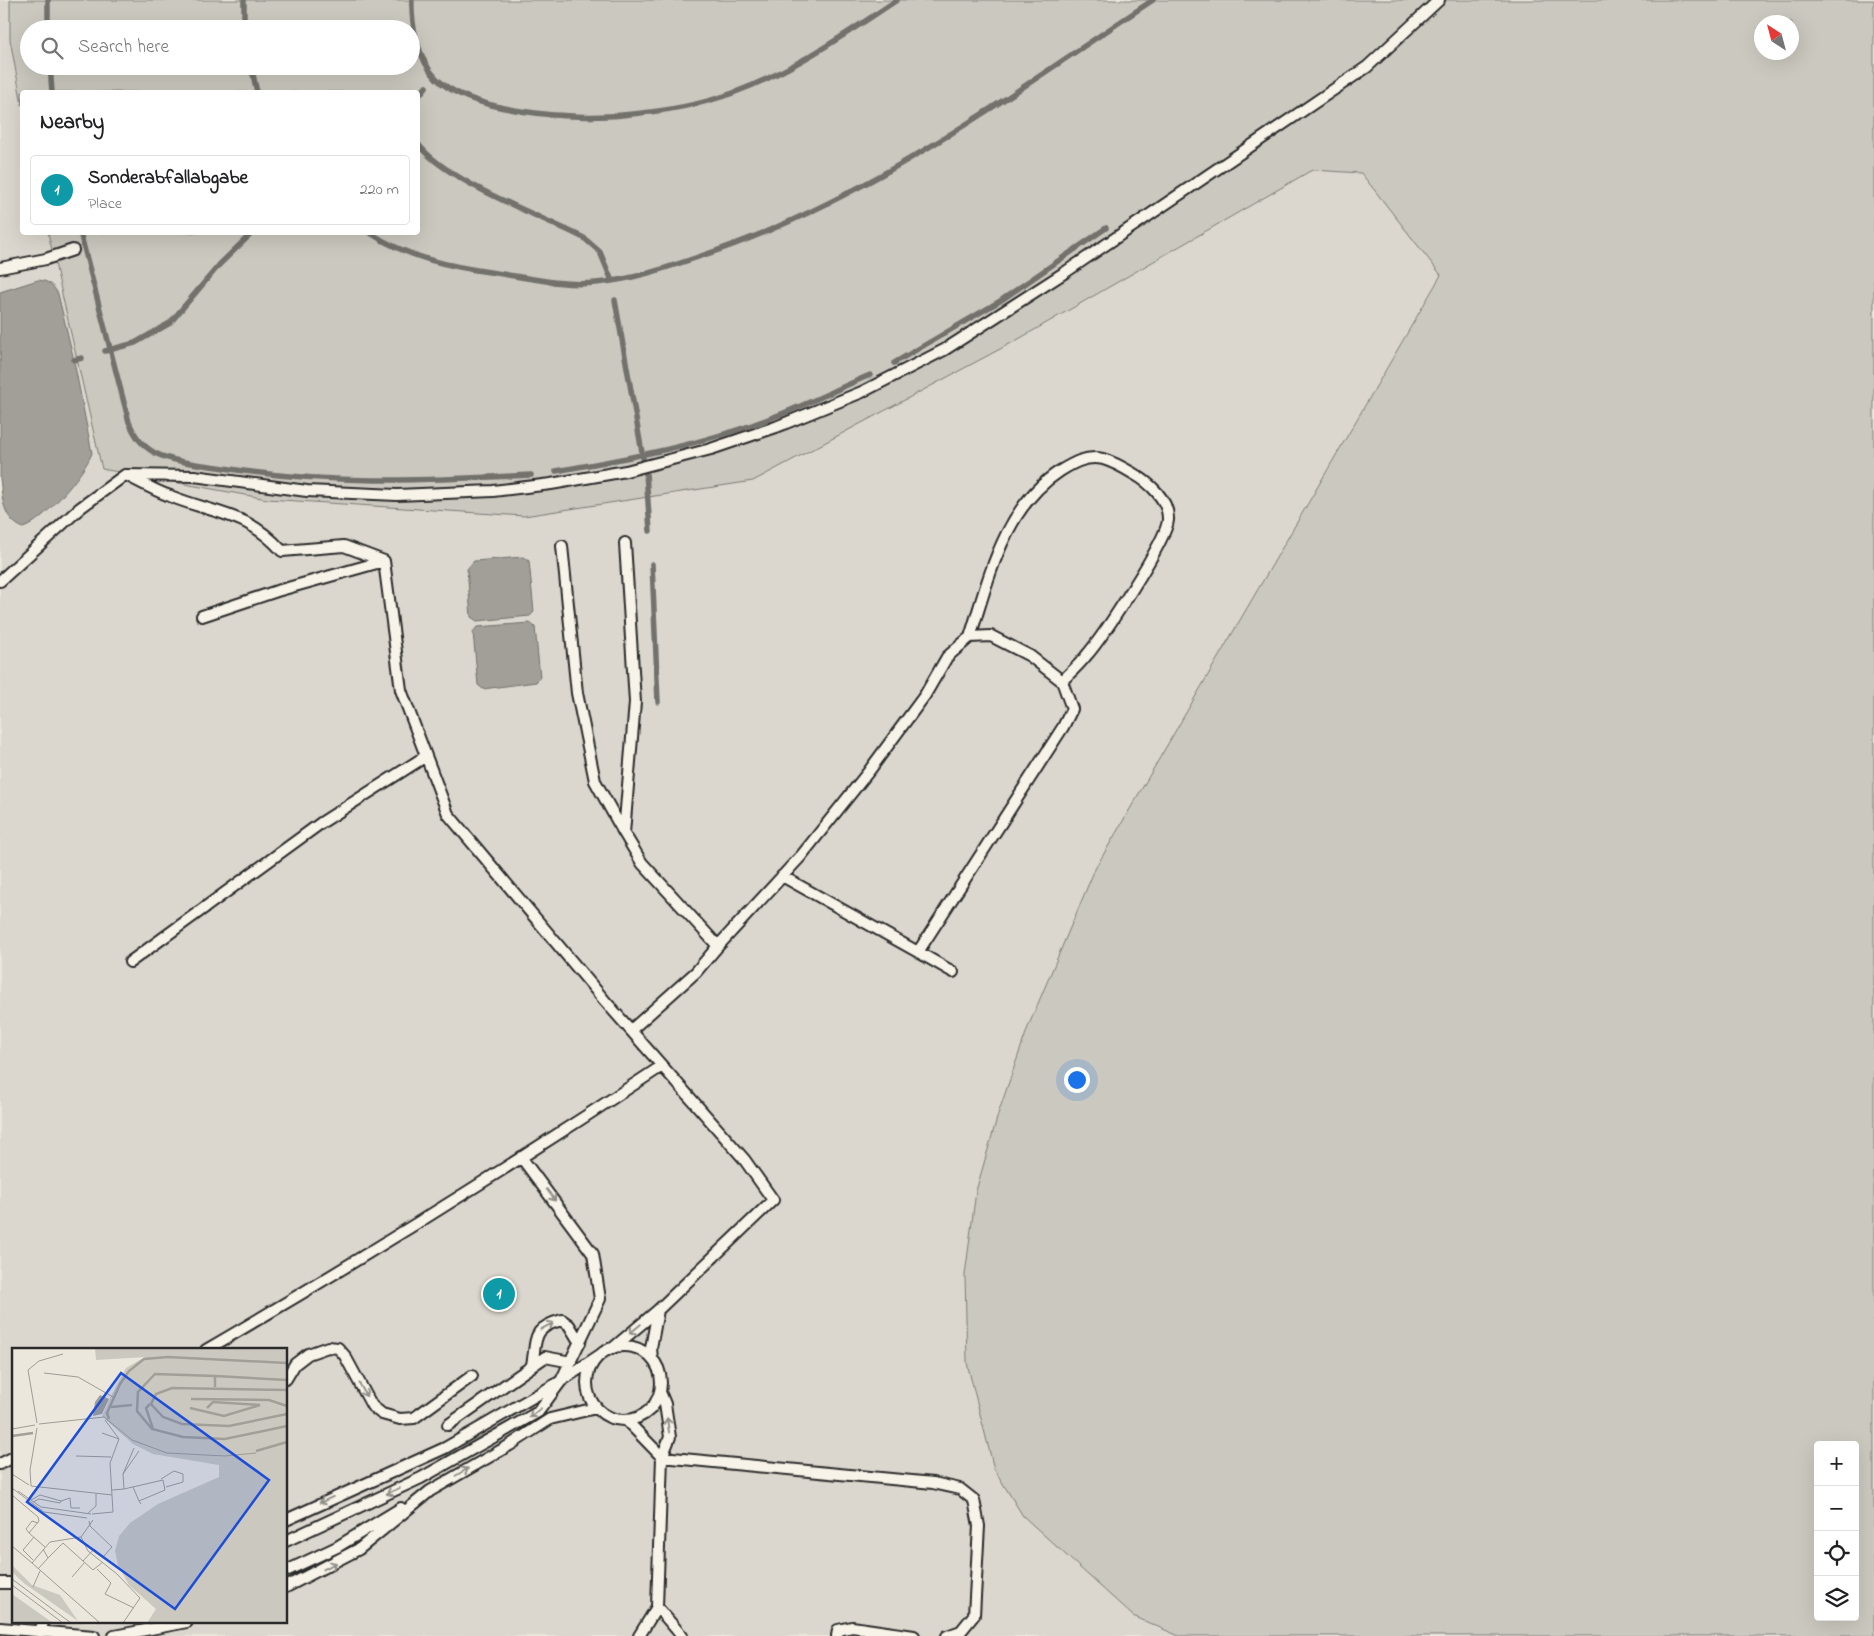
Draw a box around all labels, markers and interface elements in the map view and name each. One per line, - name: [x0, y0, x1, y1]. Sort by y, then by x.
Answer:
- north arrow: [1754, 15, 1799, 60]
- search box: [20, 20, 420, 75]
- icon: search: [38, 34, 66, 62]
- text: Search here: [78, 34, 169, 61]
- text: Nearby: [40, 108, 104, 138]
- text: Sonderabfallabgabe: [88, 165, 248, 192]
- text: 1: [54, 178, 60, 202]
- text: 220 m: [360, 178, 399, 202]
- text: Place: [88, 192, 122, 216]
- your location: [1064, 1067, 1090, 1093]
- one-way arrow: [546, 1188, 556, 1202]
- pin: 1: [483, 1275, 515, 1313]
- one-way arrow: [540, 1321, 555, 1331]
- one-way arrow: [629, 1323, 642, 1335]
- inset map: [12, 1348, 288, 1624]
- one-way arrow: [359, 1382, 368, 1397]
- one-way arrow: [529, 1407, 542, 1418]
- one-way arrow: [663, 1417, 673, 1433]
- map controls: [1814, 1441, 1859, 1621]
- button: +: [1814, 1441, 1859, 1486]
- one-way arrow: [455, 1467, 469, 1477]
- one-way arrow: [386, 1486, 401, 1496]
- button: −: [1814, 1486, 1859, 1531]
- one-way arrow: [319, 1496, 334, 1506]
- button: locate: [1814, 1531, 1859, 1576]
- one-way arrow: [322, 1561, 337, 1570]
- button: layers: [1814, 1576, 1859, 1621]

